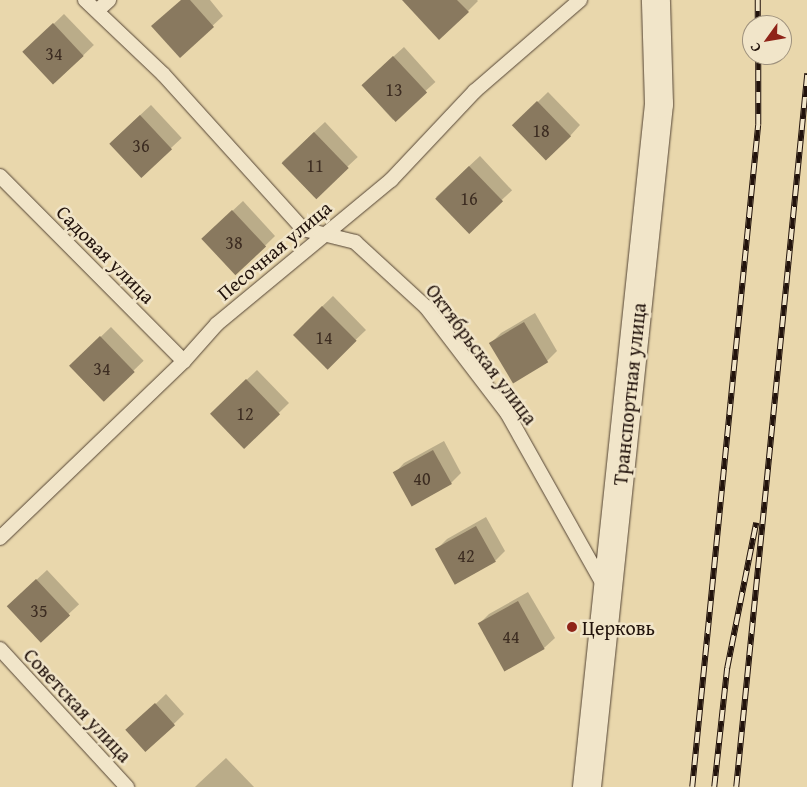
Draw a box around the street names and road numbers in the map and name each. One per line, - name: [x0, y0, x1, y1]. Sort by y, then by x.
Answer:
- street label: Песочная улица: [212, 195, 336, 305]
- street label: Садовая улица: [52, 200, 160, 308]
- street label: Октябрьская улица: [421, 279, 543, 429]
- street label: Транспортная улица: [607, 301, 651, 487]
- street label: Советская улица: [19, 643, 137, 767]

